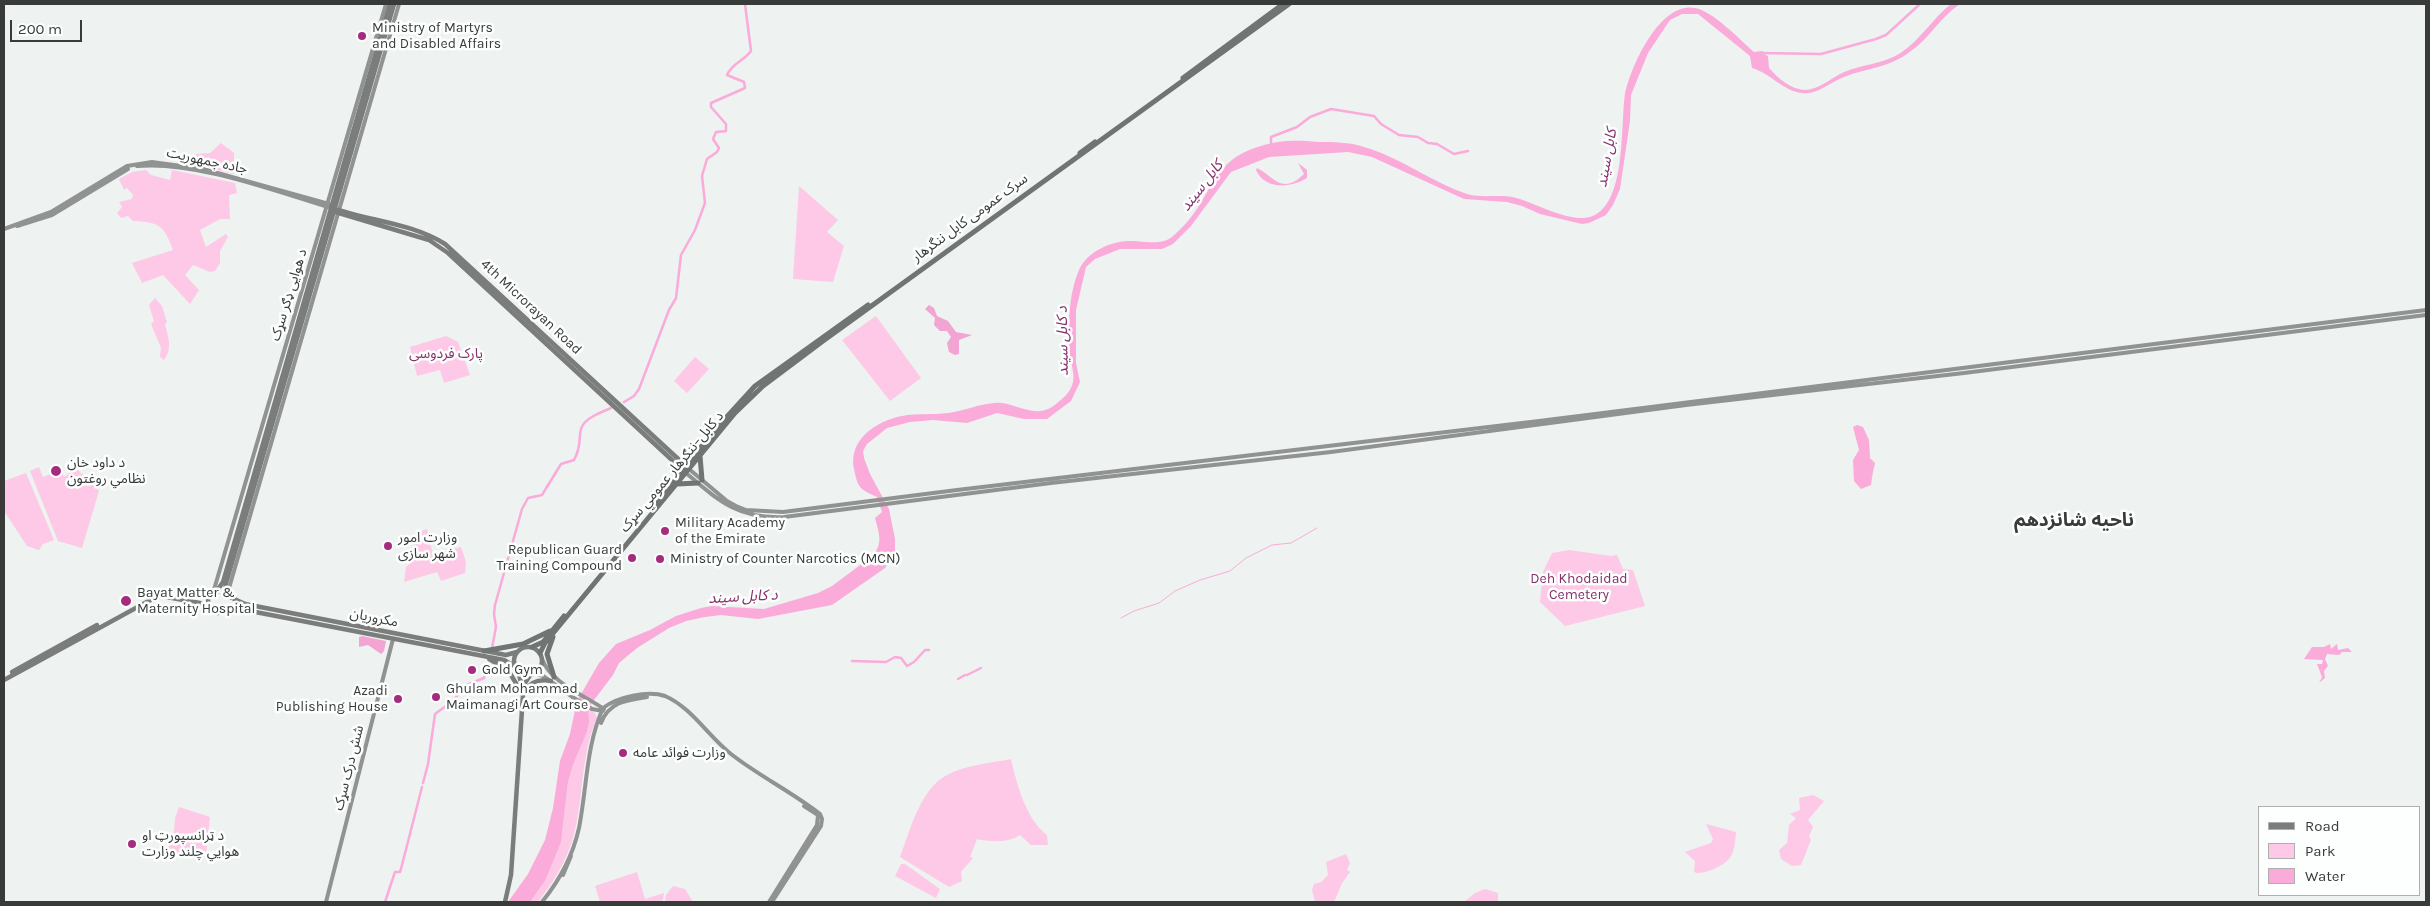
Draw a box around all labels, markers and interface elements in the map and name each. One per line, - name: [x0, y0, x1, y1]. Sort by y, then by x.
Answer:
- scale bar: [12, 10, 85, 42]
- text: 200 m: [18, 20, 62, 38]
- place label: Ministry of Martyrs and Disabled Affairs: [372, 20, 501, 52]
- marker: Ministry of Martyrs and Disabled Affairs: [356, 30, 368, 42]
- water label: کابل سيند: [1593, 127, 1621, 189]
- street label: جاده جمهوریت: [165, 144, 249, 178]
- water label: کابل سيند: [1177, 157, 1227, 215]
- street label: سرک عمومی کابل ننگرهار: [909, 170, 1031, 266]
- street label: د هوایی ډګر سړک: [267, 247, 311, 343]
- street label: 4th Microrayan Road: [477, 256, 585, 358]
- water label: د کابل سيند: [1053, 306, 1073, 376]
- park label: پارک فردوسی: [409, 346, 483, 362]
- street label: د کابل–ننګرهار عمومي سړک: [617, 408, 727, 536]
- place label: د داود خان نظامي روغتون: [67, 455, 146, 488]
- marker: د داود خان نظامي روغتون: [49, 464, 63, 478]
- district label: ناحیه شانزدهم: [2014, 510, 2134, 532]
- place label: Military Academy of the Emirate: [675, 515, 785, 548]
- marker: Military Academy of the Emirate: [659, 525, 671, 537]
- place label: وزارت امور شهر سازی: [398, 530, 457, 562]
- marker: وزارت امور شهر سازی: [382, 540, 394, 552]
- place label: Republican Guard Training Compound: [496, 542, 622, 574]
- place label: Ministry of Counter Narcotics (MCN): [670, 551, 900, 567]
- marker: Republican Guard Training Compound: [626, 552, 638, 564]
- marker: Ministry of Counter Narcotics (MCN): [654, 553, 666, 565]
- park label: Deh Khodaidad Cemetery: [1530, 571, 1628, 604]
- place label: Bayat Matter & Maternity Hospital: [137, 585, 255, 618]
- water label: د کابل سيند: [708, 586, 778, 608]
- marker: Bayat Matter & Maternity Hospital: [119, 594, 133, 608]
- street label: مکروریان: [348, 605, 400, 631]
- place label: Gold Gym: [482, 662, 543, 678]
- marker: Gold Gym: [466, 664, 478, 676]
- place label: Ghulam Mohammad Maimanagi Art Course: [446, 681, 588, 714]
- place label: Azadi Publishing House: [276, 683, 388, 716]
- marker: Ghulam Mohammad Maimanagi Art Course: [430, 691, 442, 703]
- marker: Azadi Publishing House: [392, 693, 404, 705]
- street label: شش درک سړک: [330, 724, 368, 812]
- place label: وزارت فوائد عامه: [633, 745, 726, 761]
- marker: وزارت فوائد عامه: [617, 747, 629, 759]
- legend: [2258, 806, 2420, 896]
- text: Road: [2305, 817, 2340, 835]
- place label: د ټرانسپورټ او هوایي چلند وزارت: [142, 828, 239, 860]
- marker: د ټرانسپورټ او هوایي چلند وزارت: [126, 838, 138, 850]
- text: Park: [2305, 842, 2335, 860]
- text: Water: [2305, 867, 2345, 885]

